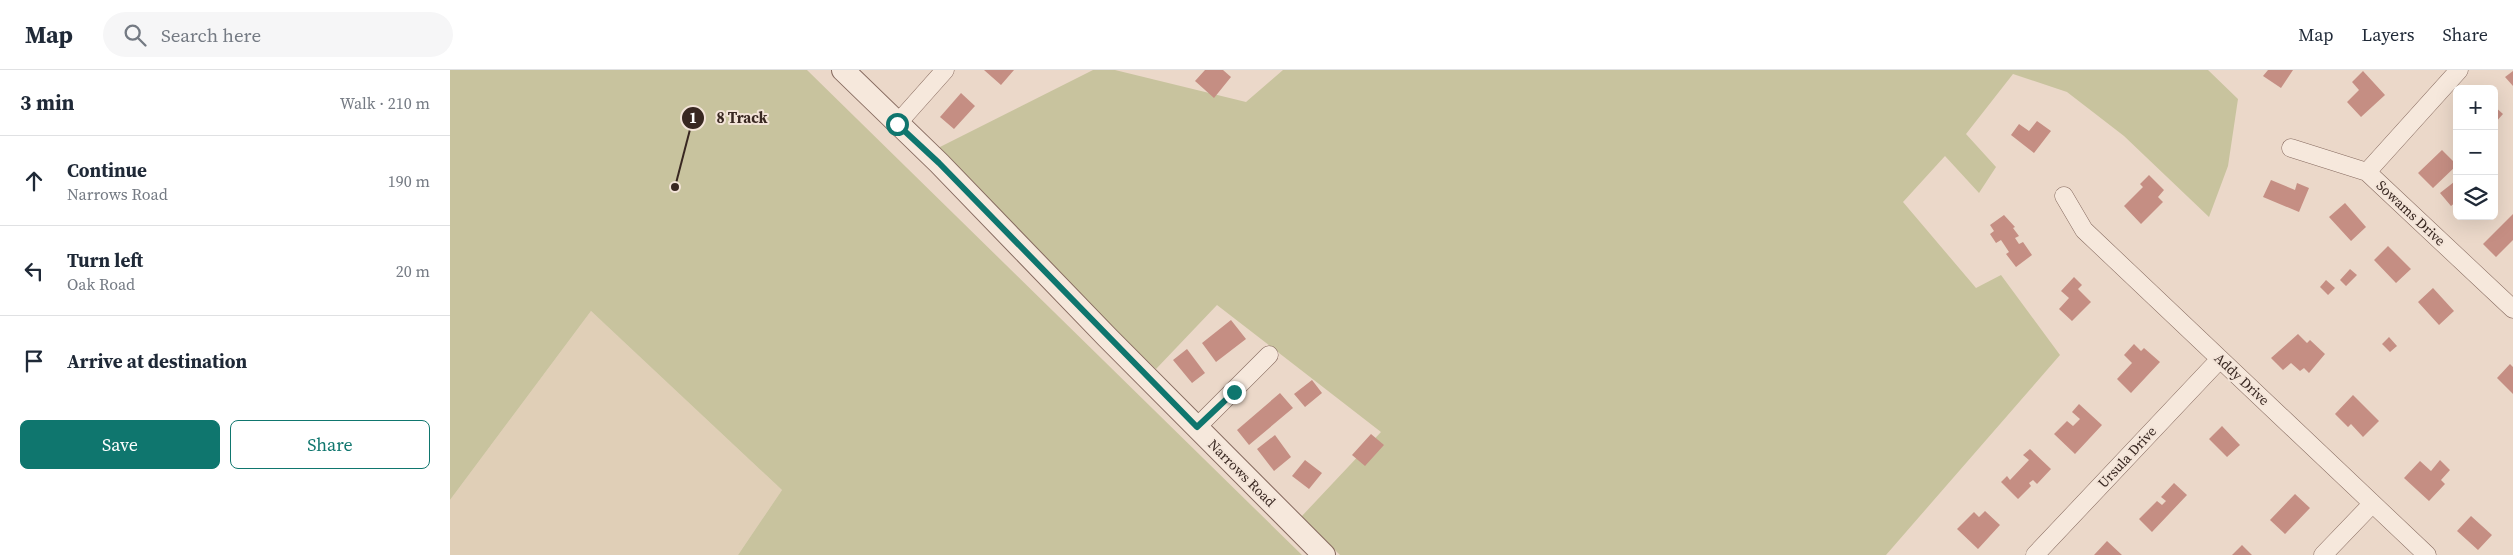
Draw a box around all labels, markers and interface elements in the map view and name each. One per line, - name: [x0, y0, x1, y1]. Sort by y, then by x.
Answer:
- search box: [103, 12, 453, 57]
- text: Map: [25, 18, 73, 51]
- icon: search: [121, 21, 149, 49]
- text: Search here: [161, 22, 261, 48]
- text: Map: [2298, 22, 2333, 47]
- text: Layers: [2361, 22, 2414, 47]
- text: Share: [2442, 22, 2488, 47]
- map controls: [2453, 85, 2498, 220]
- button: +: [2453, 85, 2498, 130]
- text: 3 min: [20, 88, 75, 117]
- text: Walk · 210 m: [340, 92, 430, 114]
- callout: 8 Track: [681, 103, 777, 133]
- text: 1: [689, 107, 697, 128]
- text: 8 Track: [716, 107, 768, 128]
- route start: [886, 113, 909, 136]
- button: −: [2453, 130, 2498, 175]
- text: Continue: [67, 157, 147, 183]
- icon: ahead: [20, 167, 48, 195]
- text: 190 m: [388, 170, 430, 192]
- button: layers: [2453, 175, 2498, 220]
- street label: Sowams Drive: [2372, 176, 2450, 250]
- text: Narrows Road: [67, 183, 168, 205]
- text: Turn left: [67, 247, 143, 273]
- icon: left: [20, 257, 48, 285]
- text: 20 m: [396, 260, 430, 282]
- text: Oak Road: [67, 273, 135, 295]
- icon: arrive: [20, 347, 48, 375]
- text: Arrive at destination: [67, 348, 247, 374]
- street label: Addy Drive: [2210, 348, 2274, 410]
- route end: [1223, 381, 1246, 404]
- button: Save: [20, 420, 220, 469]
- button: Share: [230, 420, 430, 469]
- street label: Ursula Drive: [2093, 422, 2161, 492]
- street label: Narrows Road: [1204, 435, 1280, 511]

